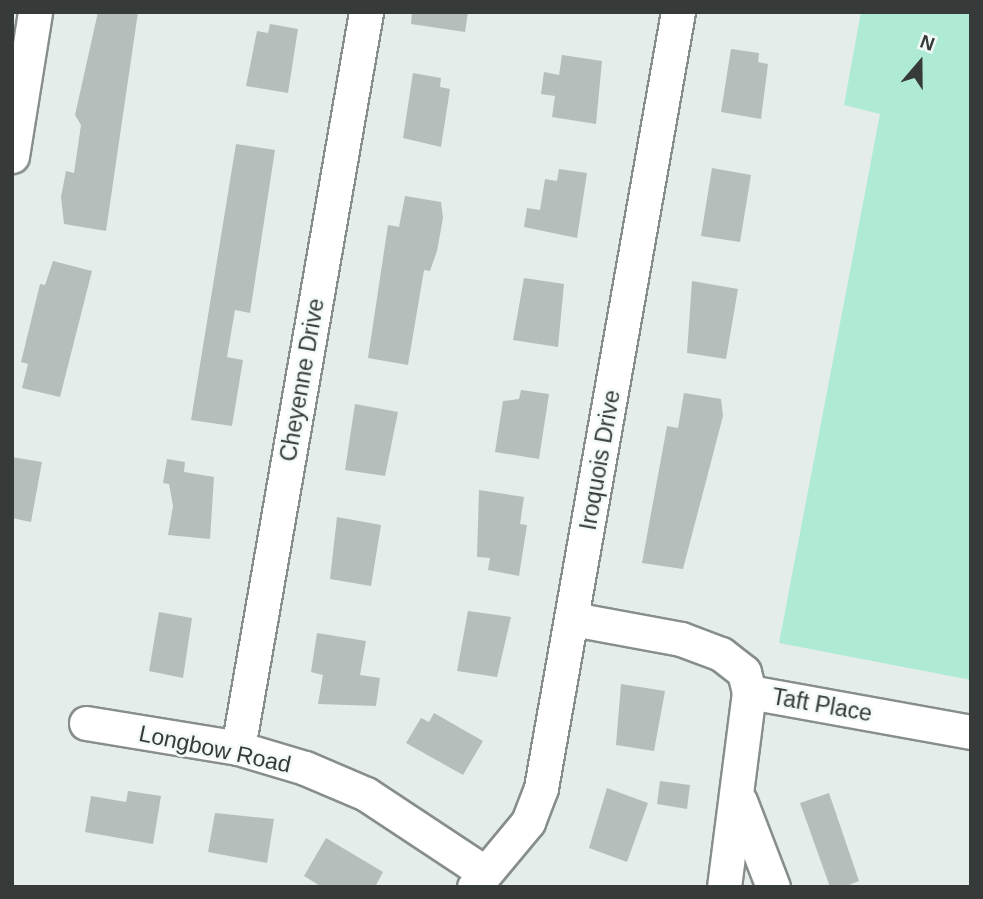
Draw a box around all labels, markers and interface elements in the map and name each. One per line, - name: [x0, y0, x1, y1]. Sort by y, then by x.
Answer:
- north arrow: [885, 28, 955, 98]
- text: N: [917, 31, 937, 55]
- street label: Cheyenne Drive: [274, 296, 330, 464]
- street label: Iroquois Drive: [574, 388, 626, 532]
- street label: Taft Place: [770, 683, 874, 727]
- street label: Longbow Road: [136, 719, 294, 779]

